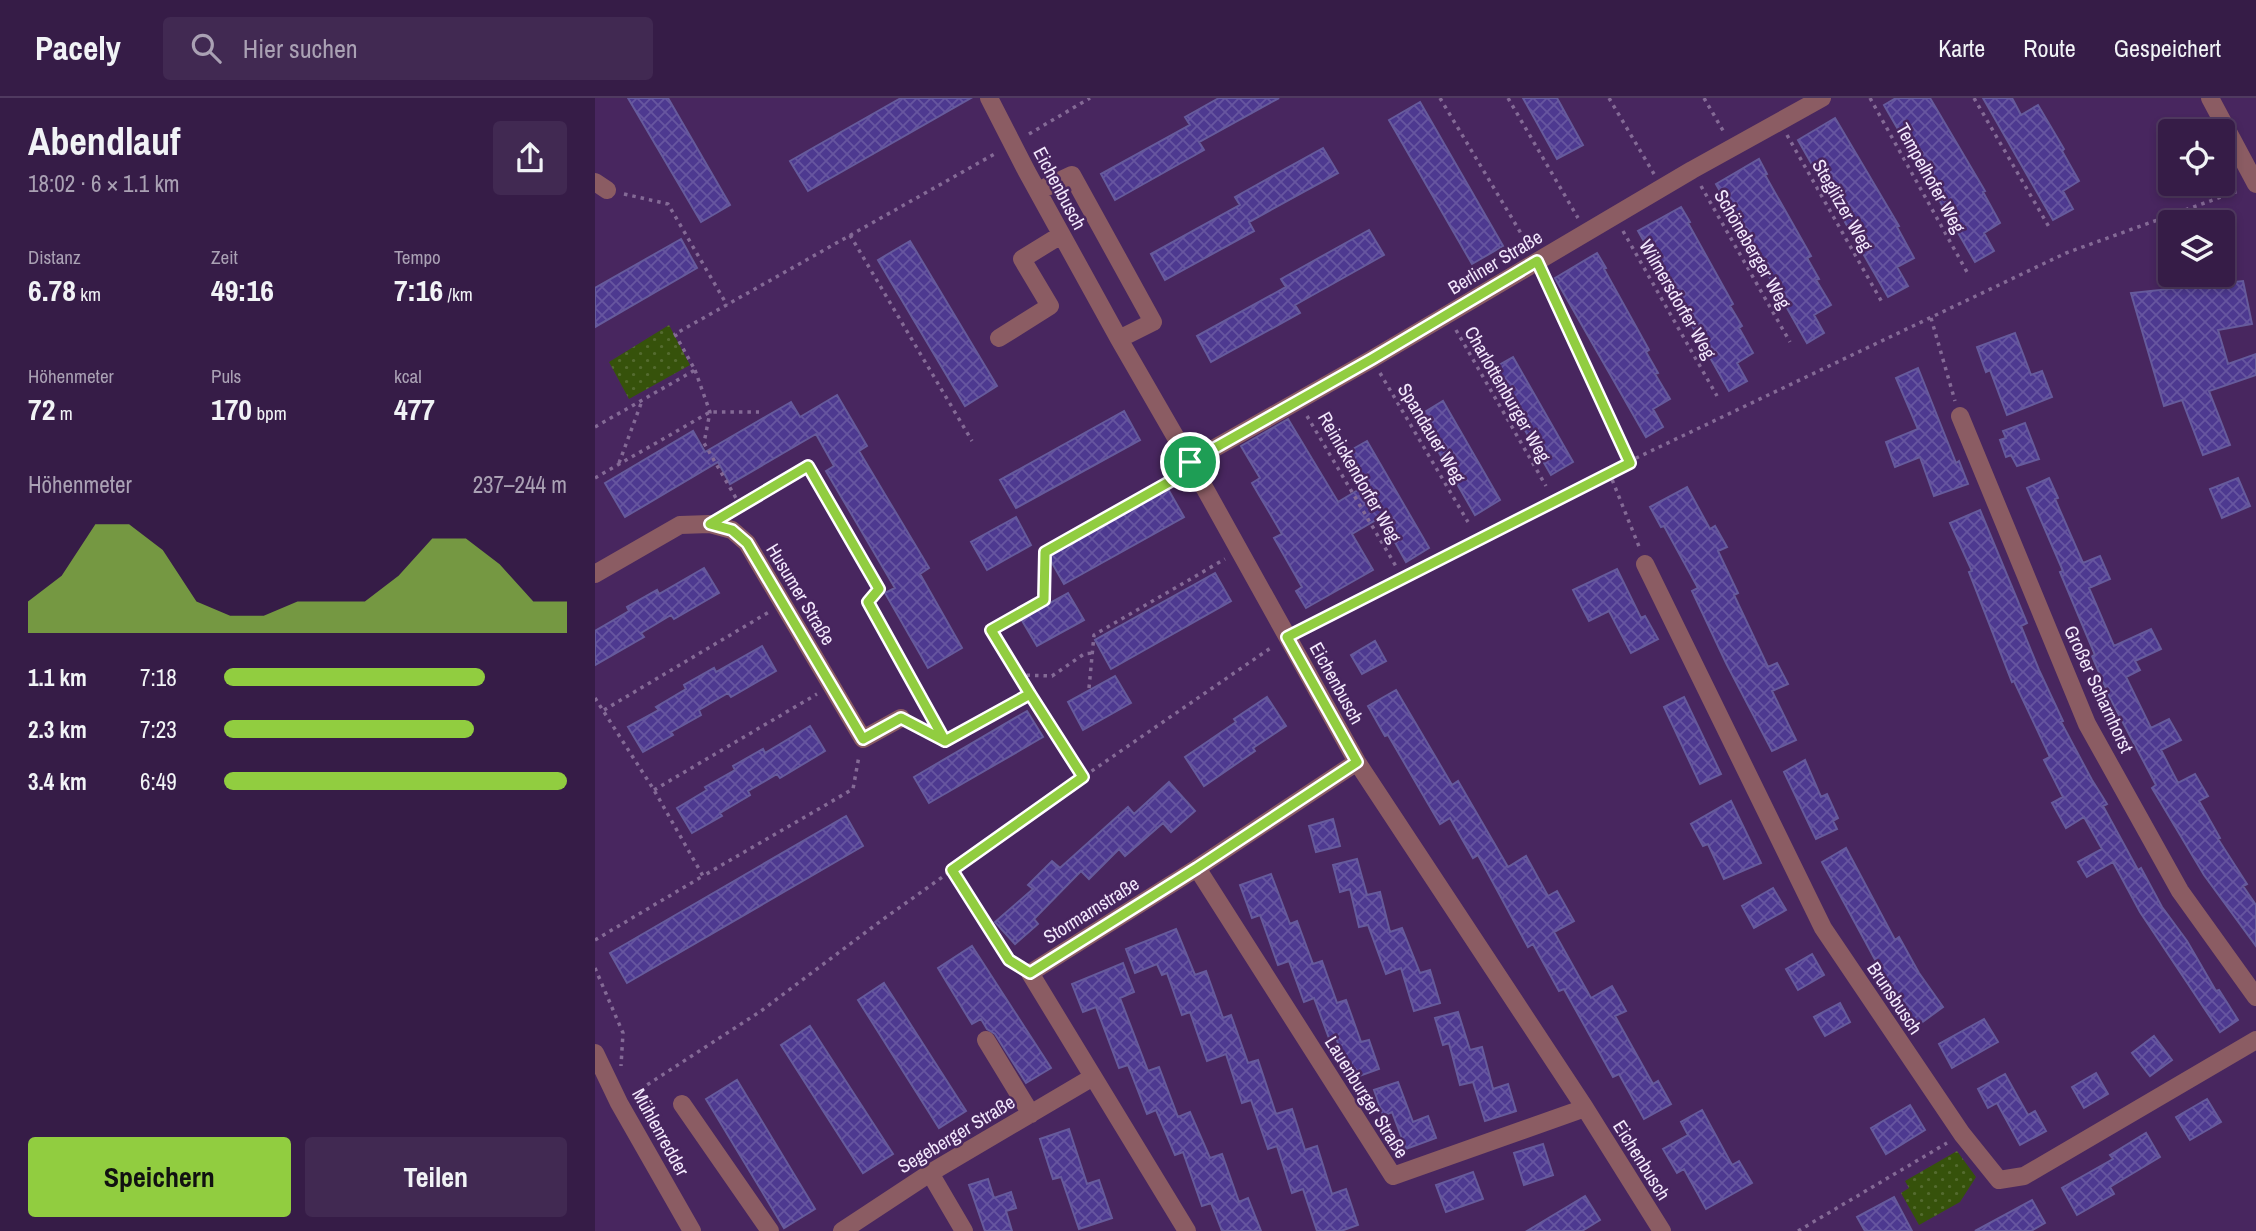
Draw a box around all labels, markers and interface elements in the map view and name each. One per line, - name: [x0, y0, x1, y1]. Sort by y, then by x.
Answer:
- search box: [163, 17, 653, 80]
- text: Pacely: [35, 26, 121, 70]
- icon: search: [187, 29, 225, 67]
- text: Hier suchen: [243, 31, 358, 66]
- text: Karte: [1938, 32, 1985, 64]
- text: Route: [2023, 32, 2076, 64]
- text: Gespeichert: [2114, 32, 2221, 64]
- text: Abendlauf: [28, 116, 180, 167]
- street label: Tempelhofer Weg: [1890, 118, 1972, 238]
- map controls: [2158, 119, 2235, 287]
- button: locate: [2158, 119, 2235, 196]
- button: share: [493, 121, 567, 195]
- street label: Eichenbusch: [1027, 142, 1093, 234]
- street label: Steglitzer Weg: [1806, 154, 1880, 256]
- text: 18:02 · 6 × 1.1 km: [28, 168, 180, 199]
- street label: Schöneberger Weg: [1708, 184, 1798, 314]
- button: layers: [2158, 210, 2235, 287]
- street label: Berliner Straße: [1443, 224, 1547, 300]
- street label: Wilmersdorfer Weg: [1633, 235, 1723, 364]
- text: Distanz: [28, 244, 81, 270]
- text: Zeit: [211, 244, 238, 270]
- text: Tempo: [394, 244, 441, 270]
- text: 6.78: [28, 270, 76, 310]
- text: 49:16: [211, 270, 274, 310]
- text: 7:16: [394, 270, 443, 310]
- text: km: [76, 281, 101, 307]
- text: /km: [443, 281, 473, 307]
- street label: Charlottenburger Weg: [1458, 321, 1558, 467]
- text: Höhenmeter: [28, 363, 114, 389]
- text: Puls: [211, 363, 241, 389]
- text: kcal: [394, 363, 422, 389]
- street label: Spandauer Weg: [1392, 378, 1472, 488]
- text: 72: [28, 389, 55, 429]
- text: 170: [211, 389, 252, 429]
- text: 477: [394, 389, 435, 429]
- text: m: [55, 400, 73, 426]
- text: bpm: [252, 400, 287, 426]
- street label: Reinickendorfer Weg: [1312, 407, 1408, 547]
- pin: [1160, 432, 1220, 492]
- icon: arrive: [1171, 443, 1209, 481]
- text: Höhenmeter: [28, 469, 132, 500]
- text: 237–244 m: [473, 469, 567, 500]
- street label: Husumer Straße: [760, 538, 842, 650]
- street label: Großer Scharnhorst: [2058, 621, 2140, 757]
- street label: Eichenbusch: [1304, 637, 1370, 729]
- text: 1.1 km: [28, 662, 87, 693]
- text: 7:18: [140, 662, 177, 693]
- text: 2.3 km: [28, 714, 87, 745]
- text: 7:23: [140, 714, 177, 745]
- text: 3.4 km: [28, 766, 87, 797]
- text: 6:49: [140, 766, 177, 797]
- street label: Stormarnstraße: [1038, 870, 1144, 950]
- street label: Brunsbusch: [1861, 957, 1929, 1039]
- street label: Lauenburger Straße: [1319, 1031, 1415, 1163]
- street label: Mühlenredder: [626, 1084, 696, 1181]
- street label: Segeberger Straße: [893, 1089, 1019, 1179]
- street label: Eichenbusch: [1607, 1115, 1677, 1205]
- button: Speichern: [28, 1137, 291, 1217]
- button: Teilen: [305, 1137, 567, 1217]

